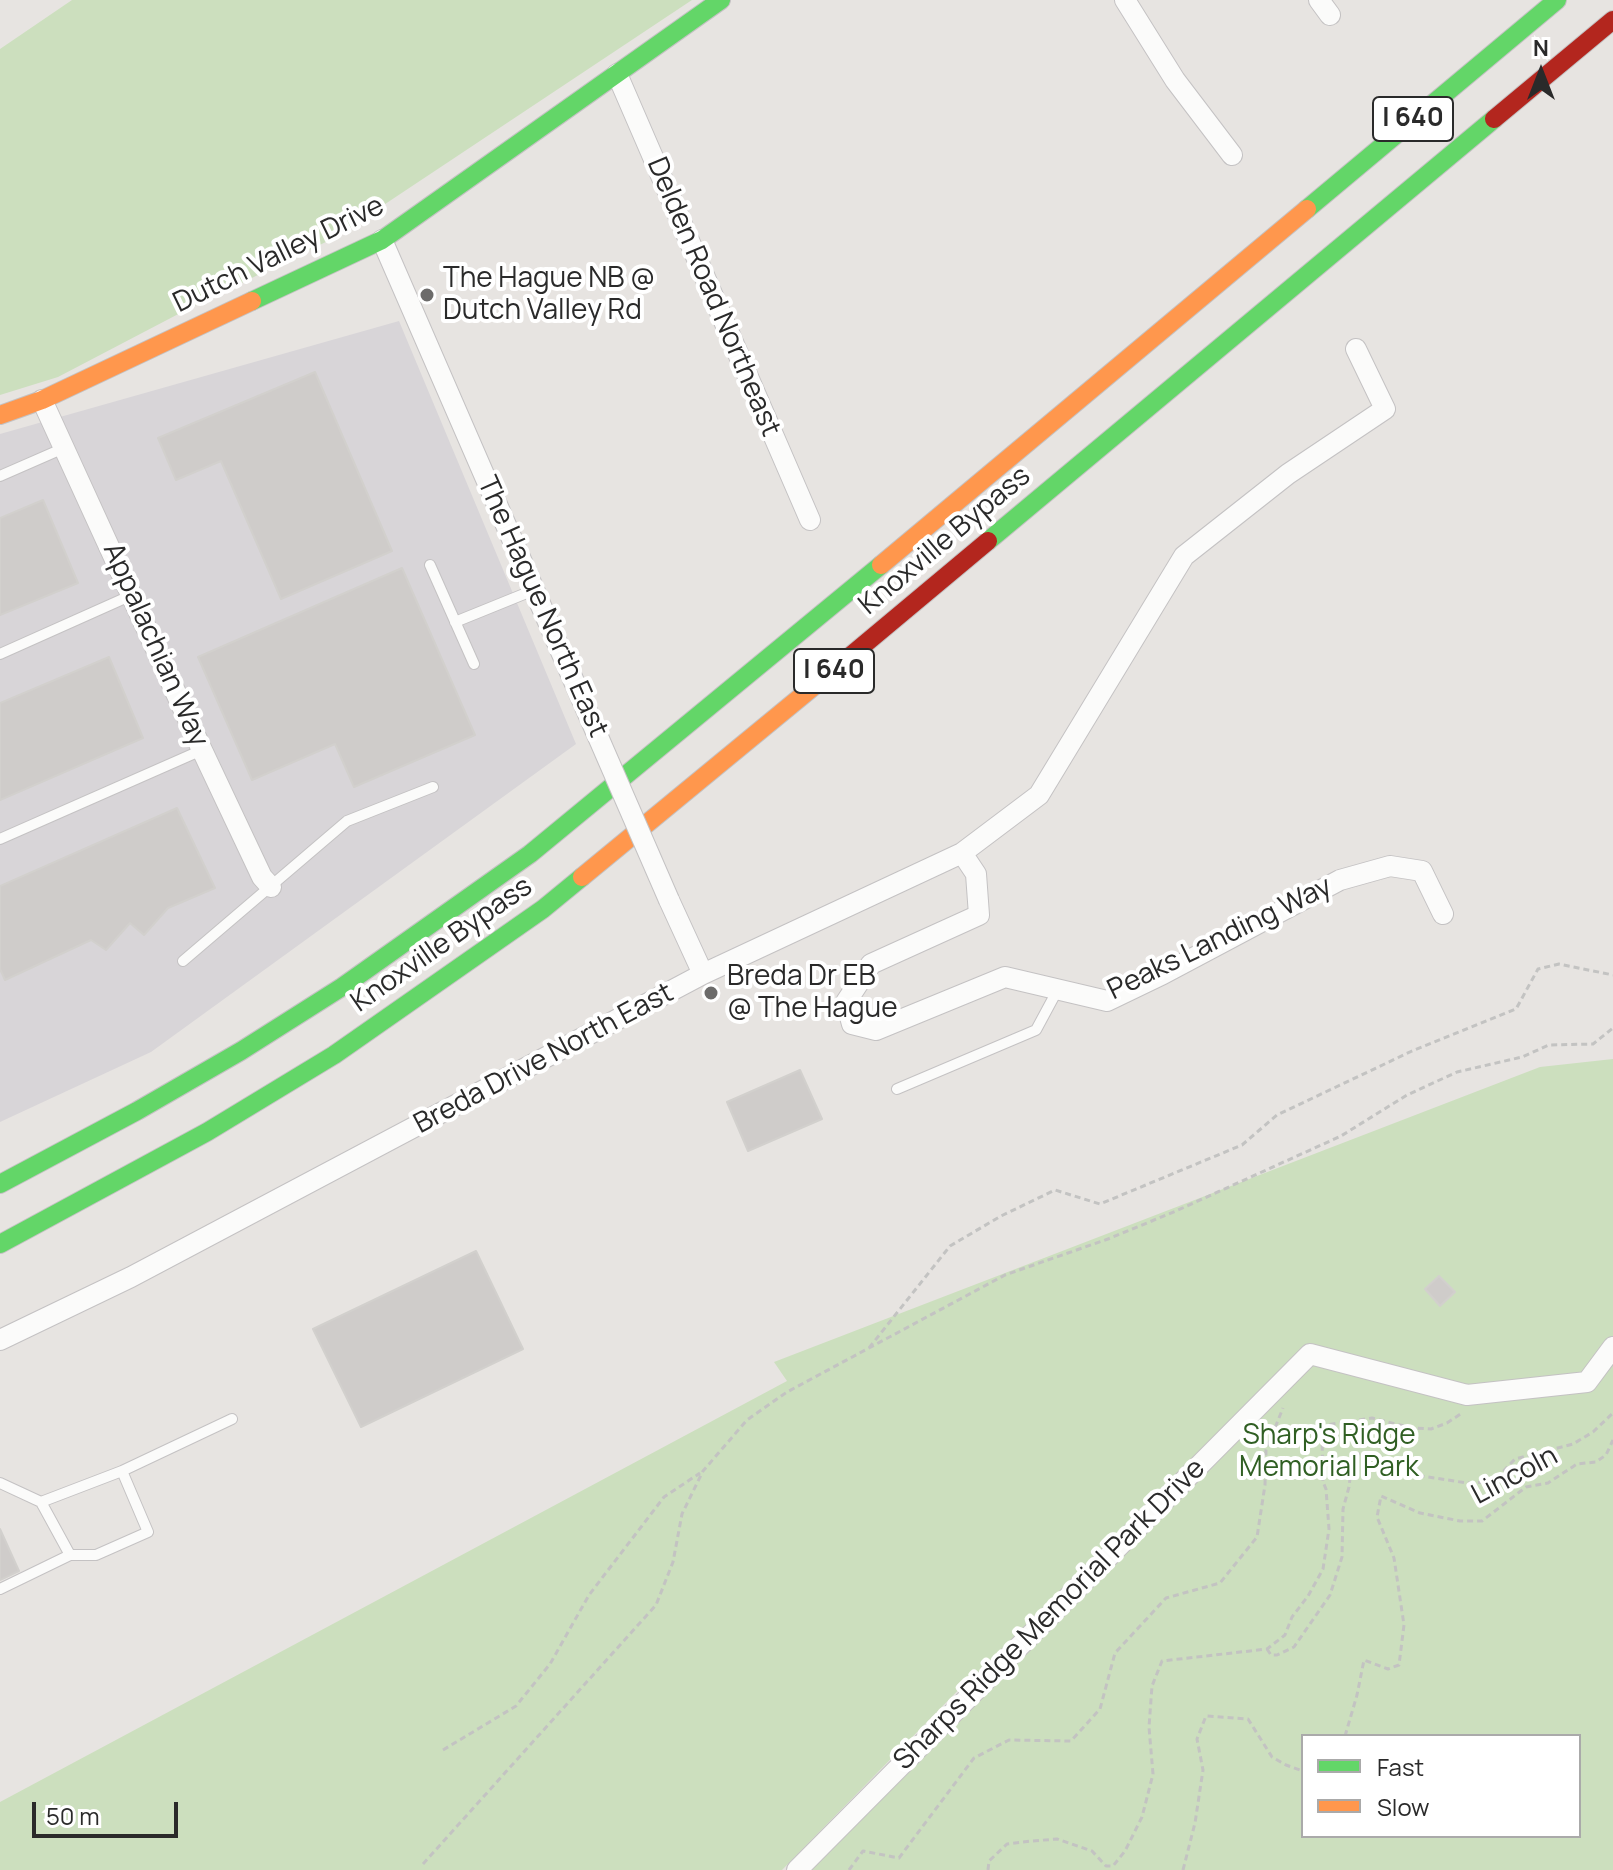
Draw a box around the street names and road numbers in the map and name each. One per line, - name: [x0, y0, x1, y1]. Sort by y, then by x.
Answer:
- road number: I 640: [1373, 97, 1453, 141]
- street label: Delden Road Northeast: [639, 153, 787, 441]
- street label: Dutch Valley Drive: [168, 189, 390, 321]
- street label: Knoxville Bypass: [853, 460, 1037, 622]
- street label: The Hague North East: [469, 471, 615, 743]
- street label: Appalachian Way: [95, 538, 215, 752]
- road number: I 640: [794, 649, 874, 693]
- street label: Knoxville Bypass: [345, 870, 539, 1020]
- street label: Peaks Landing Way: [1102, 870, 1338, 1008]
- street label: Breda Drive North East: [409, 976, 679, 1142]
- street label: Lincoln: [1466, 1440, 1564, 1512]
- street label: Sharps Ridge Memorial Park Drive: [887, 1452, 1213, 1778]

